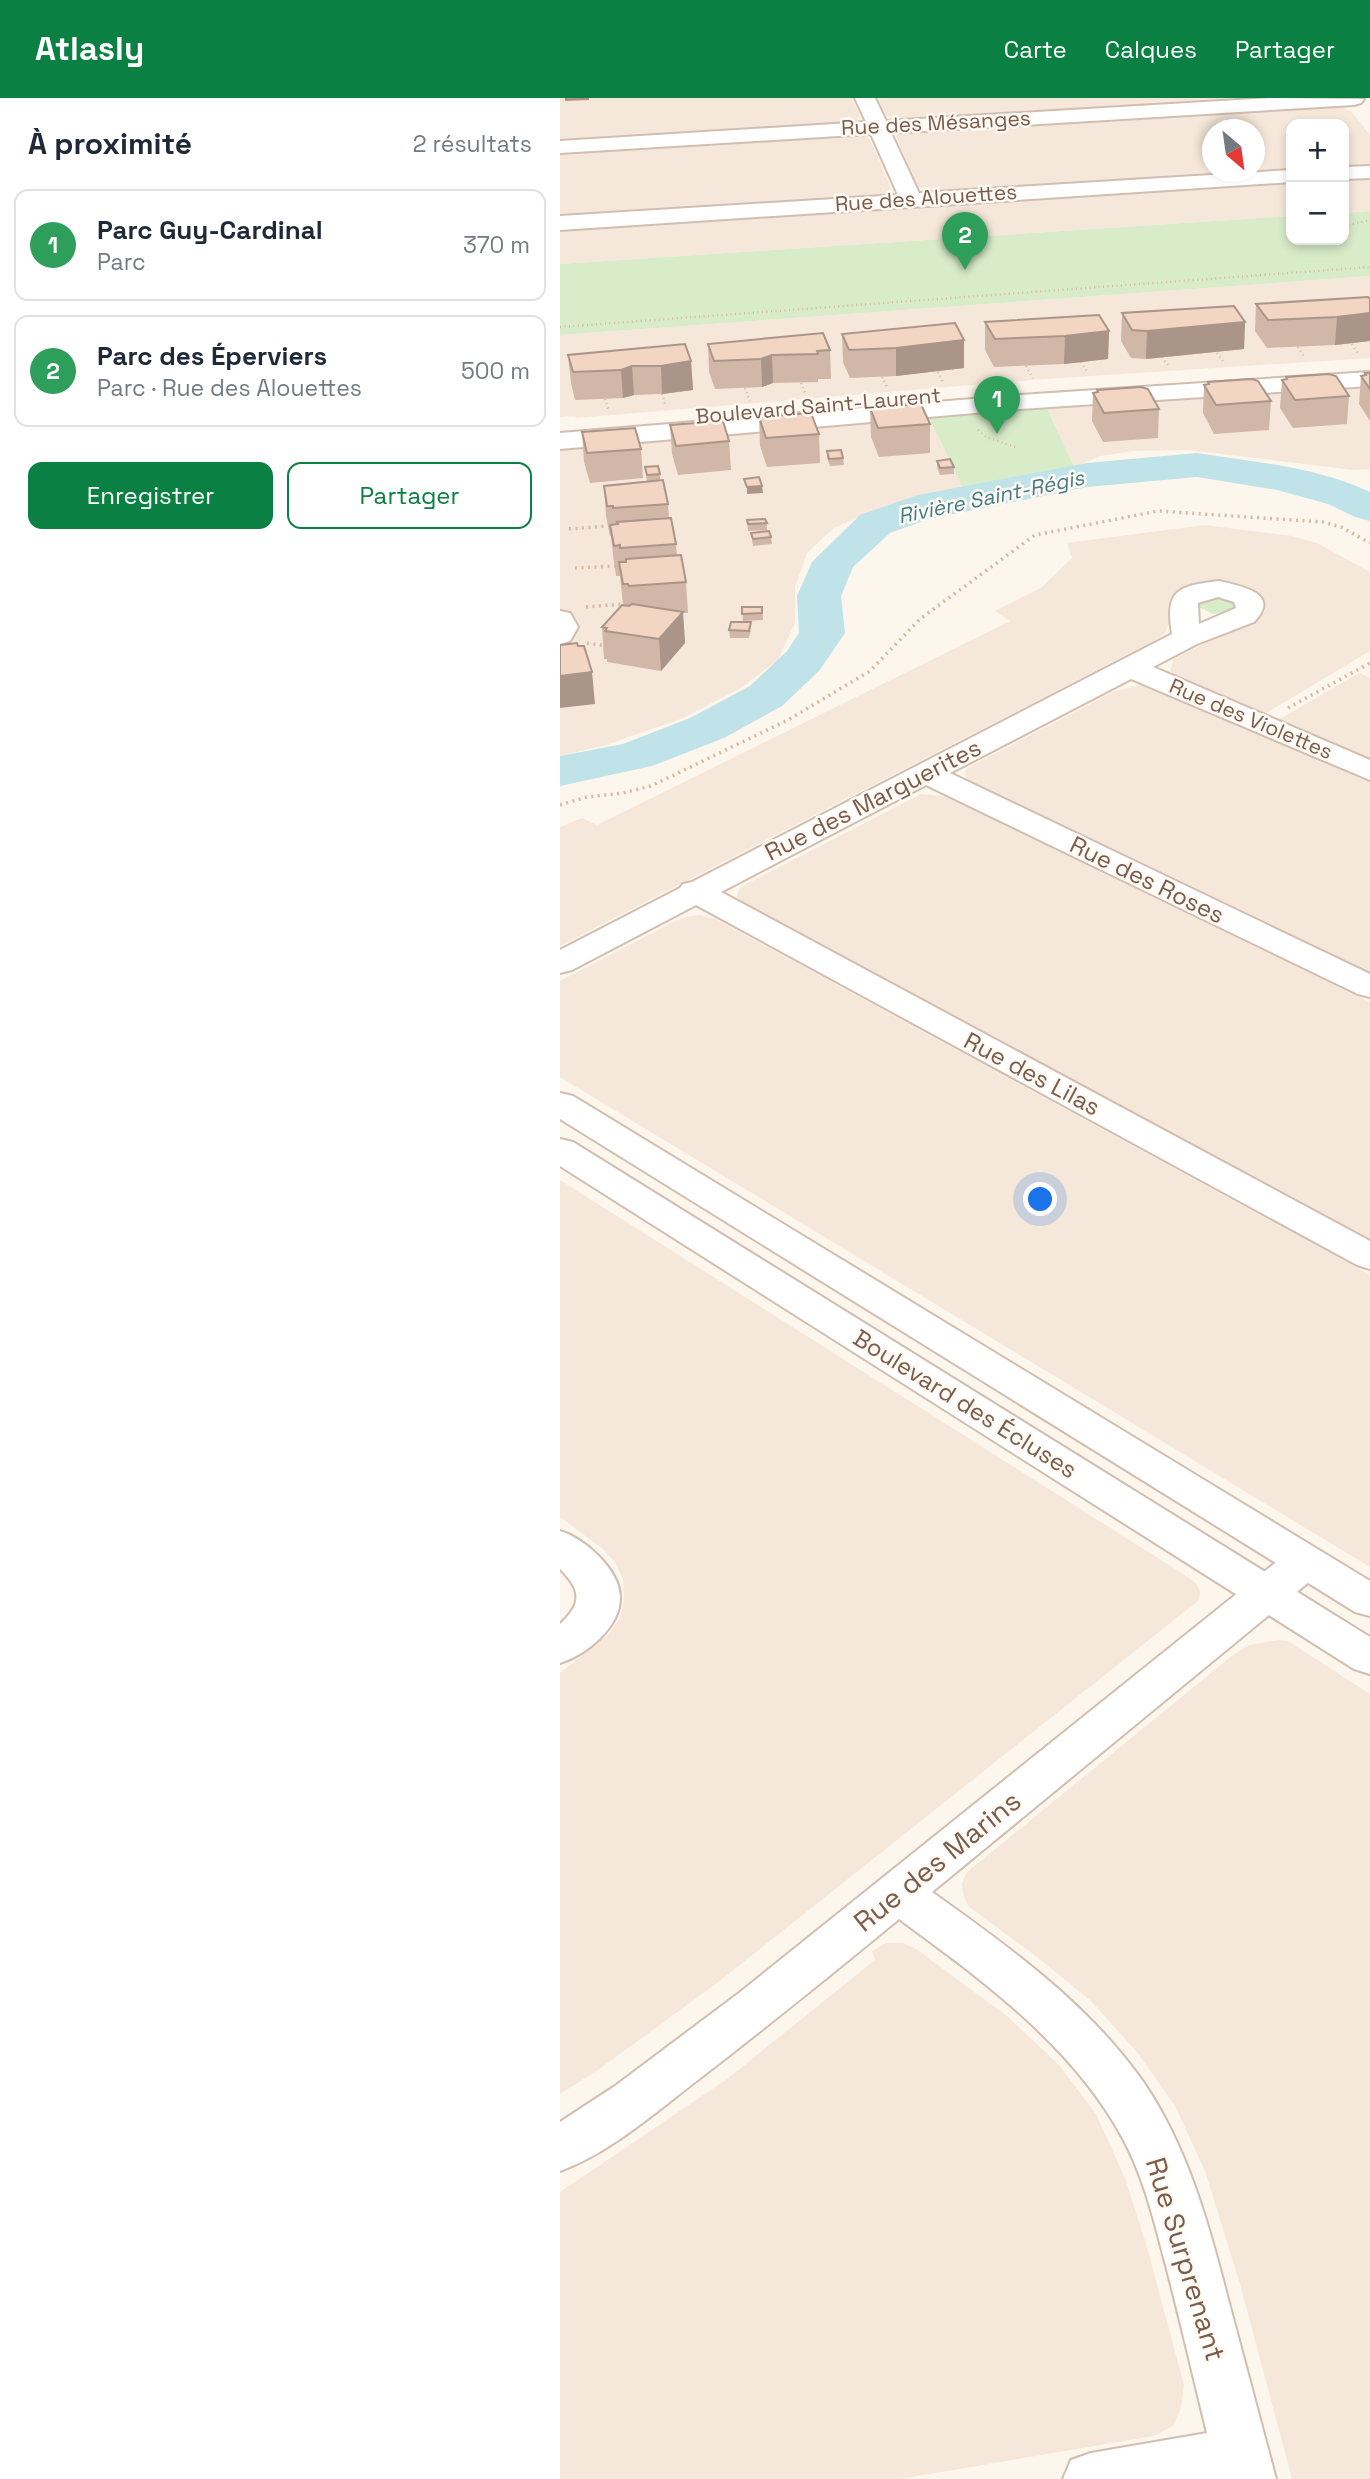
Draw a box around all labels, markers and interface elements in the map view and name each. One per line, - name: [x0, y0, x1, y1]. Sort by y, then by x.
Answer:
- text: Atlasly: [35, 28, 144, 70]
- text: Carte: [1004, 34, 1067, 65]
- text: Calques: [1105, 34, 1197, 65]
- text: Partager: [1235, 34, 1335, 65]
- street label: Rue des Mésanges: [840, 104, 1031, 141]
- north arrow: [1202, 119, 1265, 182]
- map controls: [1286, 119, 1349, 245]
- button: +: [1286, 119, 1349, 182]
- text: À proximité: [28, 124, 192, 163]
- text: 2 résultats: [413, 129, 532, 159]
- street label: Rue des Alouettes: [834, 178, 1018, 217]
- button: −: [1286, 182, 1349, 245]
- pin: 2: [942, 212, 988, 270]
- text: Parc Guy-Cardinal: [97, 213, 323, 247]
- text: 1: [48, 230, 58, 260]
- text: 370 m: [463, 230, 530, 260]
- text: Parc: [97, 247, 146, 277]
- text: Parc des Éperviers: [97, 339, 327, 373]
- text: 2: [46, 356, 60, 386]
- text: 500 m: [461, 356, 530, 386]
- text: Parc · Rue des Alouettes: [97, 373, 362, 403]
- pin: 1: [974, 376, 1020, 434]
- street label: Boulevard Saint-Laurent: [694, 381, 942, 430]
- button: Enregistrer: [28, 462, 273, 529]
- button: Partager: [287, 462, 532, 529]
- water label: Rivière Saint-Régis: [895, 463, 1087, 529]
- street label: Rue des Violettes: [1166, 672, 1337, 765]
- street label: Rue des Marguerites: [759, 732, 986, 868]
- street label: Rue des Roses: [1065, 829, 1230, 930]
- street label: Rue des Lilas: [959, 1025, 1106, 1122]
- your location: [1023, 1182, 1057, 1216]
- street label: Boulevard des Écluses: [848, 1322, 1083, 1485]
- street label: Rue des Marins: [846, 1783, 1028, 1939]
- street label: Rue Surprenant: [1138, 2153, 1234, 2365]

